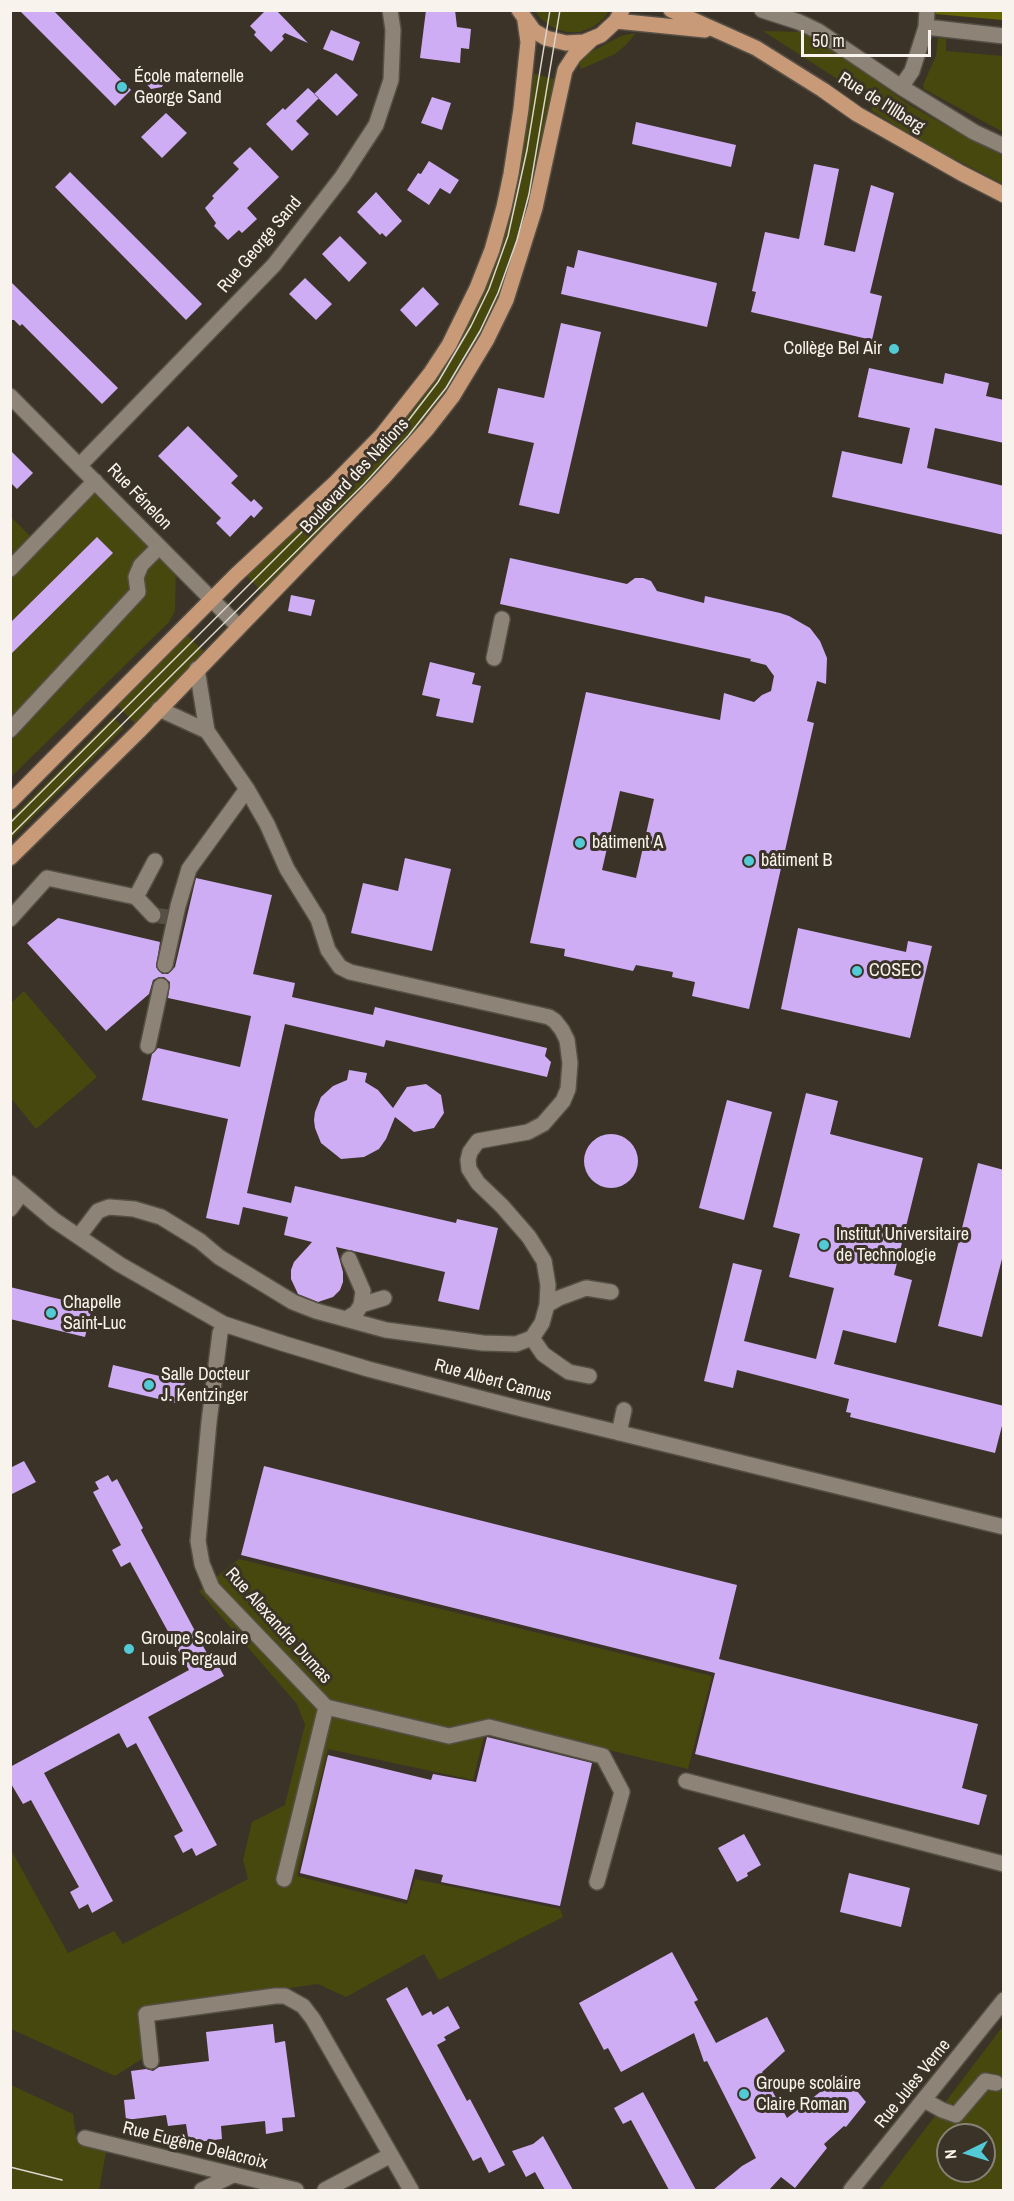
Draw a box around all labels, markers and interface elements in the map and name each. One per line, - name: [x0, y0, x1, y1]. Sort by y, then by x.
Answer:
- scale bar: [804, 18, 934, 56]
- text: 50 m: [812, 28, 845, 53]
- place label: École maternelle George Sand: [134, 66, 244, 109]
- street label: Rue de l'Illberg: [834, 68, 928, 138]
- marker: École maternelle George Sand: [115, 80, 129, 94]
- street label: Rue George Sand: [213, 192, 307, 298]
- place label: Collège Bel Air: [784, 338, 882, 360]
- marker: Collège Bel Air: [887, 342, 901, 356]
- street label: Boulevard des Nations: [296, 414, 414, 538]
- street label: Rue Fénelon: [102, 459, 176, 535]
- place label: bâtiment A: [592, 832, 663, 854]
- marker: bâtiment A: [573, 836, 587, 850]
- place label: bâtiment B: [761, 850, 832, 872]
- marker: bâtiment B: [742, 854, 756, 868]
- place label: COSEC: [869, 960, 921, 982]
- marker: COSEC: [850, 964, 864, 978]
- place label: Institut Universitaire de Technologie: [836, 1224, 969, 1266]
- marker: Institut Universitaire de Technologie: [817, 1238, 831, 1252]
- place label: Chapelle Saint-Luc: [63, 1292, 126, 1334]
- marker: Chapelle Saint-Luc: [44, 1306, 58, 1320]
- street label: Rue Albert Camus: [432, 1355, 554, 1407]
- place label: Salle Docteur J. Kentzinger: [161, 1364, 250, 1406]
- marker: Salle Docteur J. Kentzinger: [142, 1378, 156, 1392]
- street label: Rue Alexandre Dumas: [220, 1564, 336, 1688]
- place label: Groupe Scolaire Louis Pergaud: [141, 1628, 248, 1670]
- marker: Groupe Scolaire Louis Pergaud: [122, 1642, 136, 1656]
- street label: Rue Jules Verne: [871, 2035, 955, 2133]
- place label: Groupe scolaire Claire Roman: [756, 2073, 861, 2116]
- marker: Groupe scolaire Claire Roman: [737, 2087, 751, 2101]
- street label: Rue Eugène Delacroix: [120, 2118, 270, 2174]
- north arrow: [936, 2123, 996, 2183]
- text: N: [939, 2149, 961, 2160]

